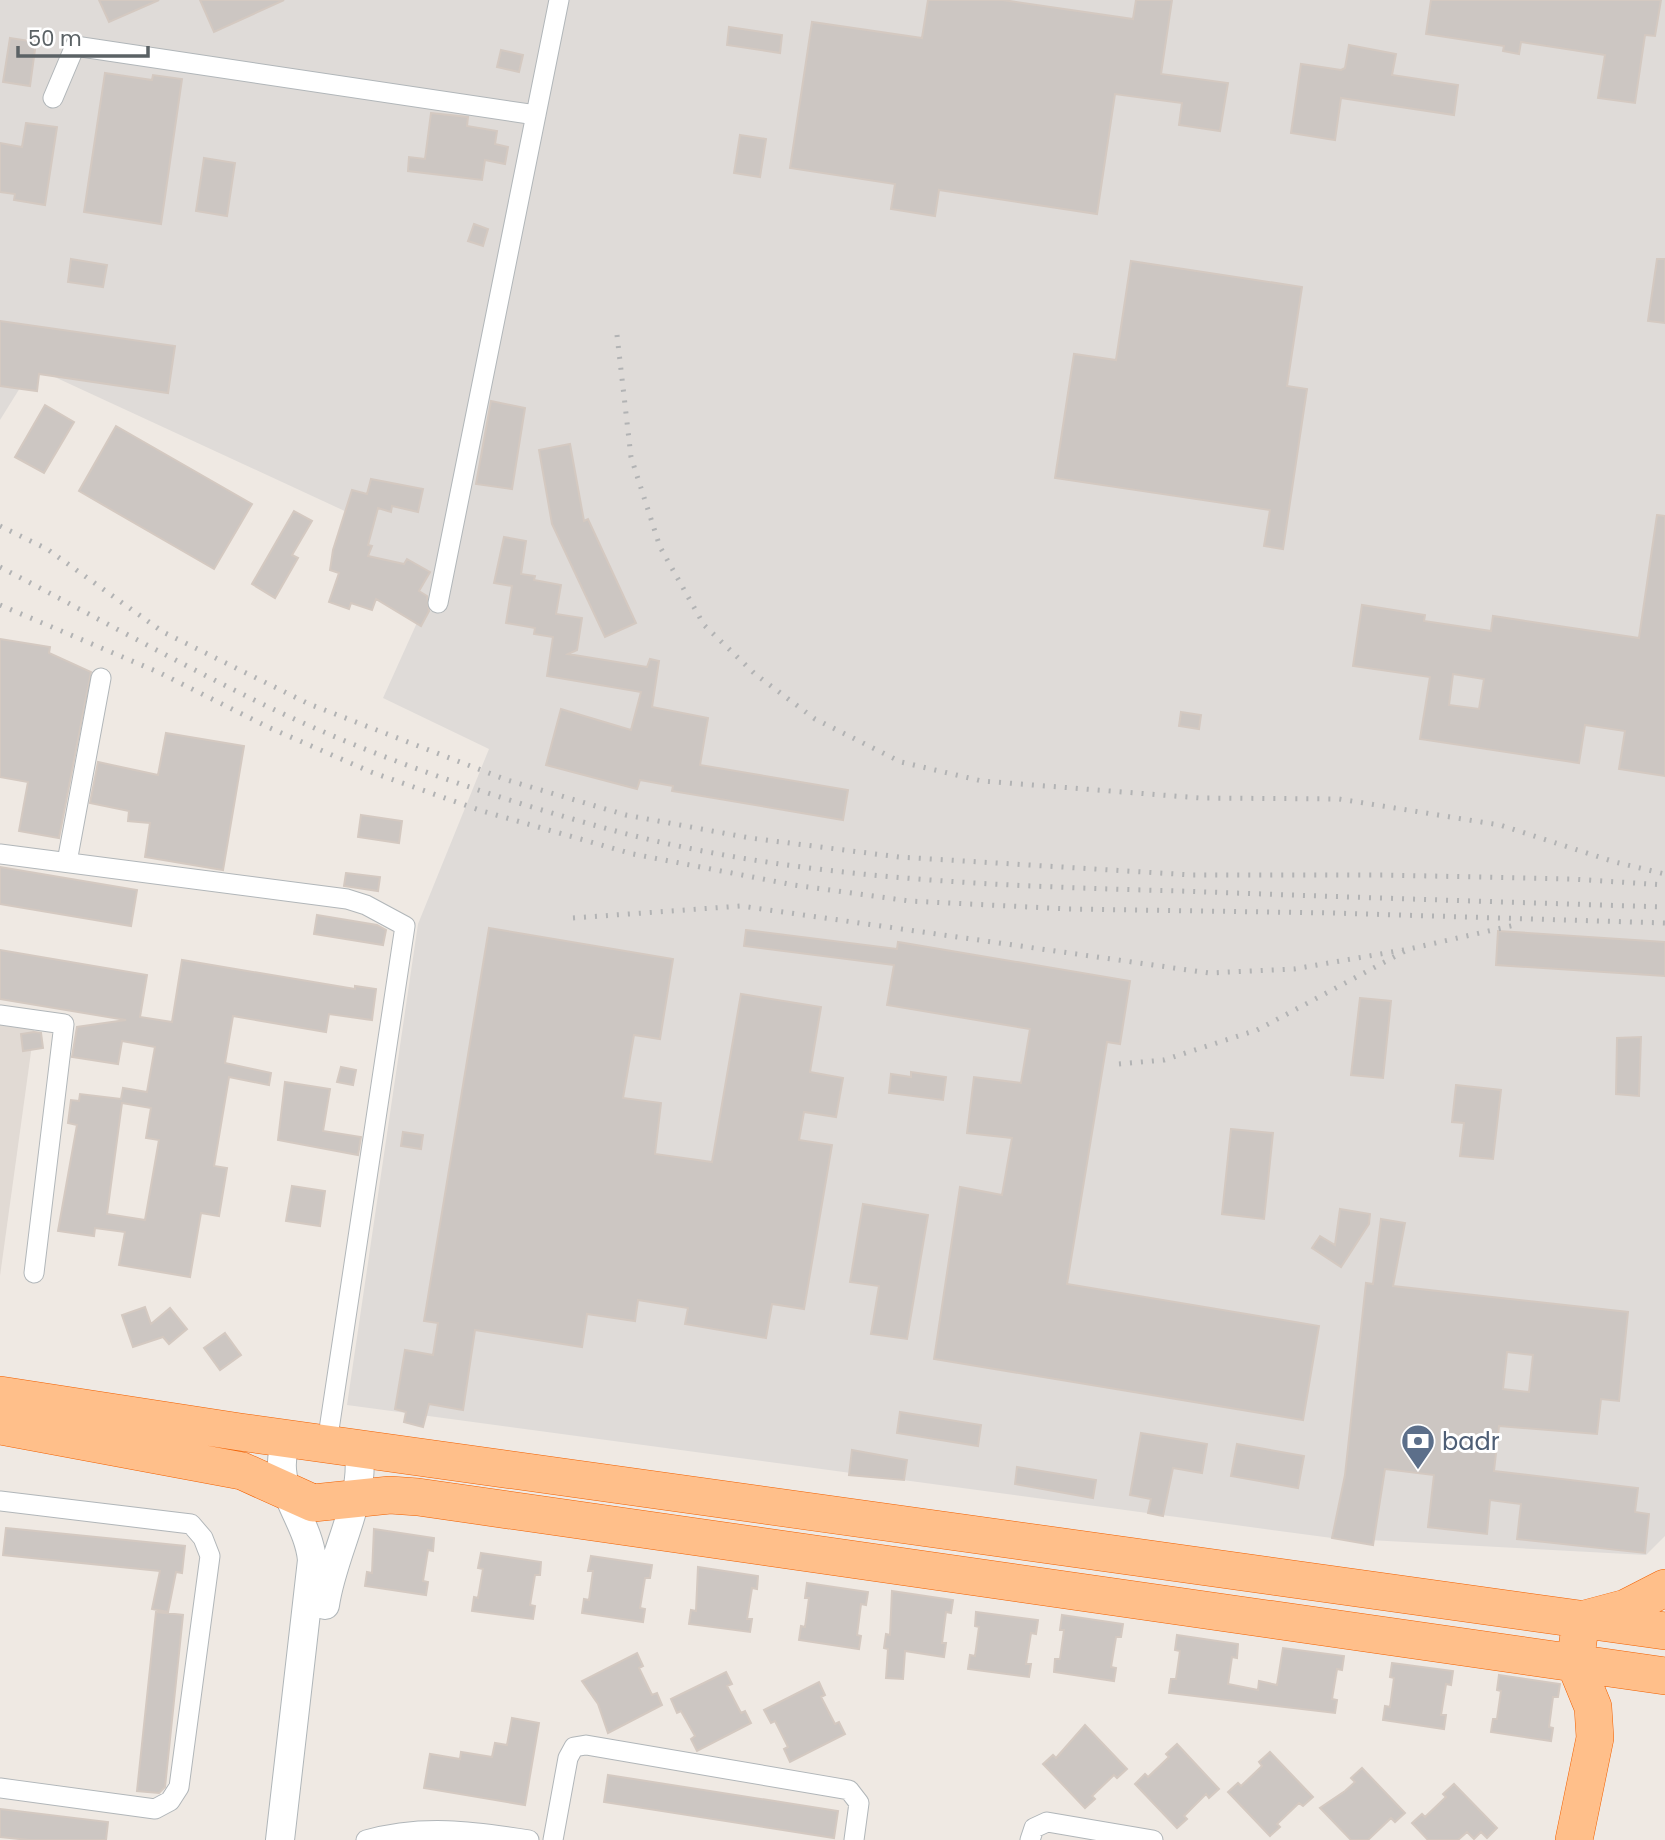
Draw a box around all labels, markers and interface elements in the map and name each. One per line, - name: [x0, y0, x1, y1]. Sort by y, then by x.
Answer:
- scale bar: [18, 14, 147, 58]
- text: 50 m: [28, 24, 82, 53]
- bank icon: badr: [1399, 1422, 1437, 1471]
- place label: badr: [1442, 1425, 1500, 1458]

